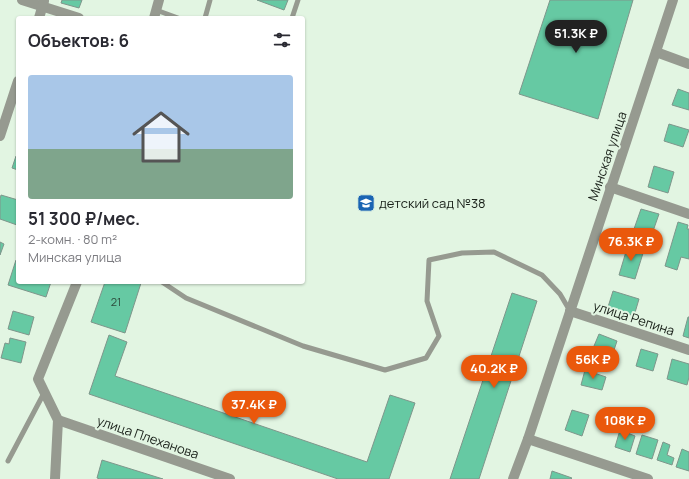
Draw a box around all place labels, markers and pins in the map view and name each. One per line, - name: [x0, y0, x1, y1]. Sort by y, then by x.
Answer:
- pin: 51.3K ₽: [539, 20, 613, 54]
- school or university icon: детский сад №38: [356, 193, 376, 213]
- place label: детский сад №38: [379, 194, 486, 212]
- pin: 76.3K ₽: [594, 228, 668, 262]
- pin: 56K ₽: [565, 346, 621, 380]
- pin: 40.2K ₽: [457, 355, 531, 389]
- pin: 37.4K ₽: [217, 391, 291, 425]
- pin: 108K ₽: [592, 407, 658, 441]

